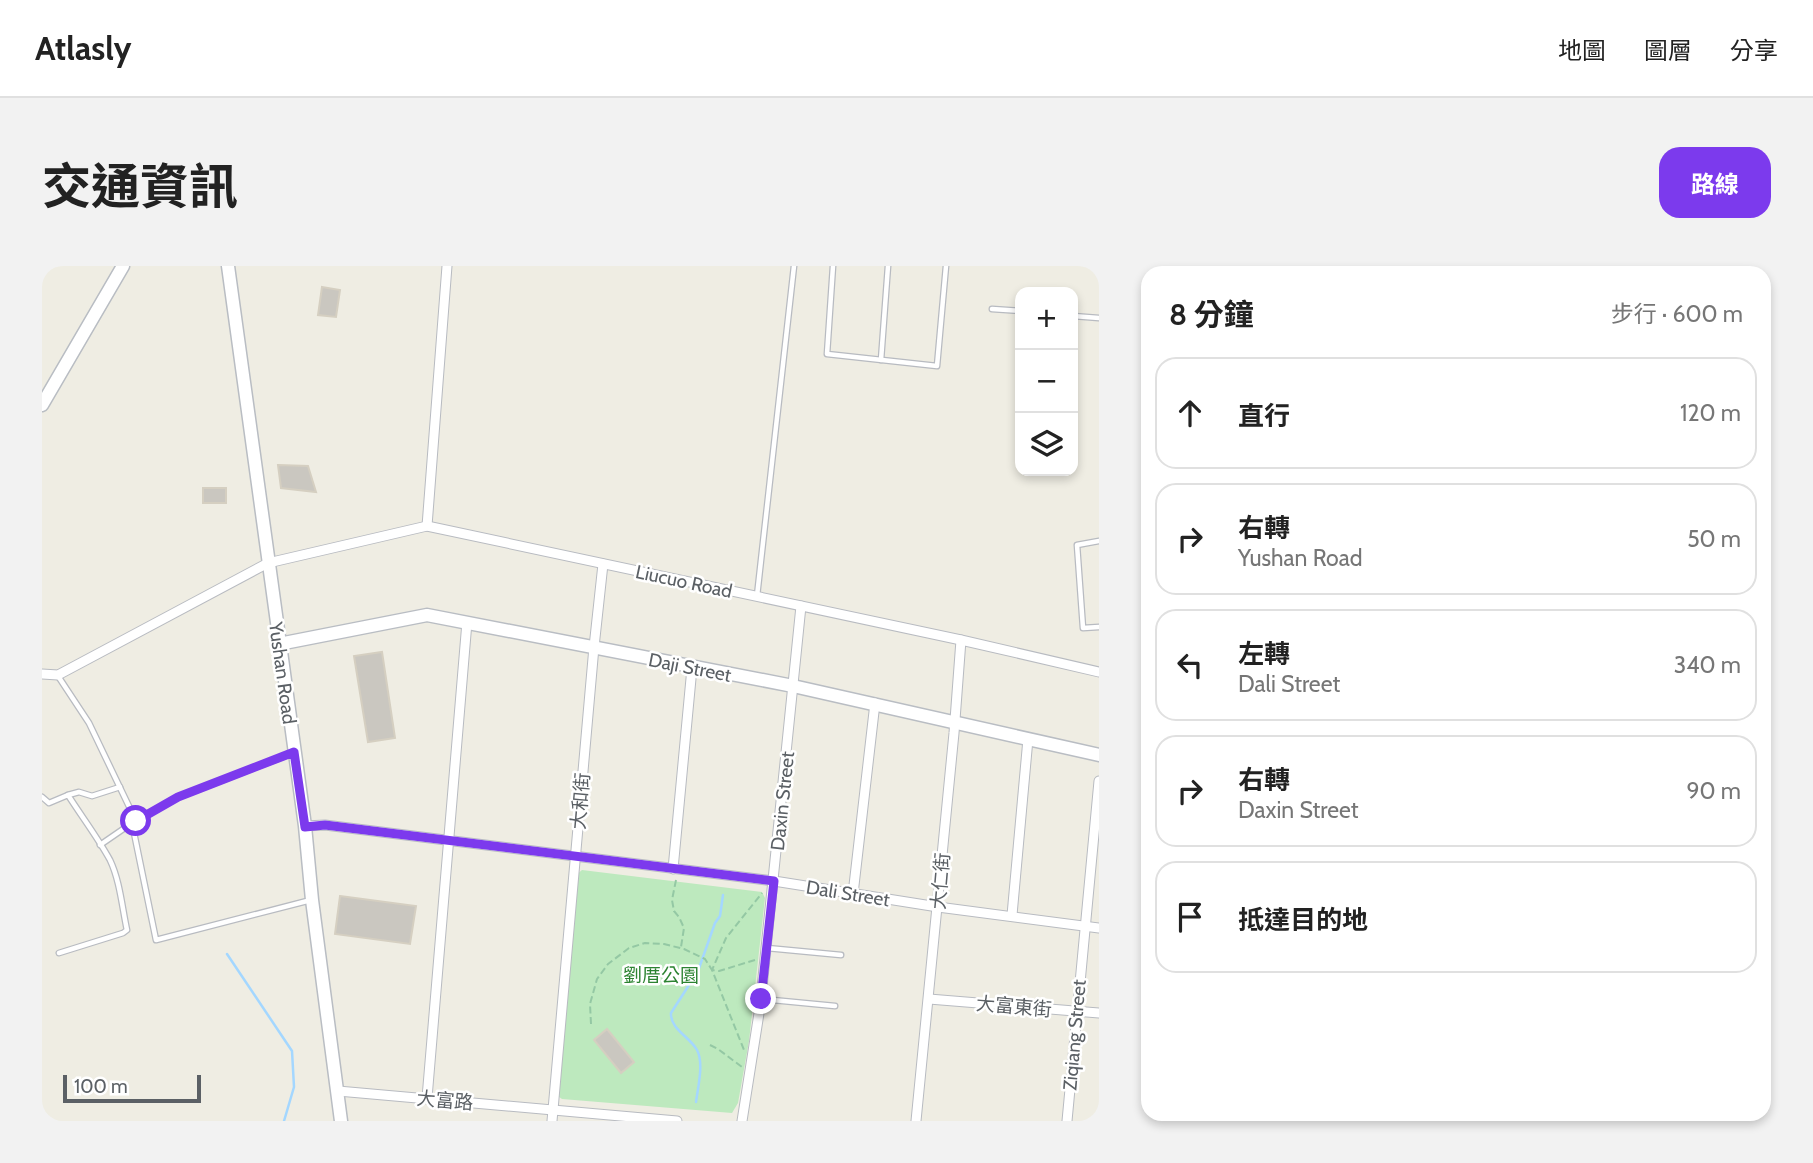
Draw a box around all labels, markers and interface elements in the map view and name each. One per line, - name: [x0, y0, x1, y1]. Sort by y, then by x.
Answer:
- text: Atlasly: [35, 28, 132, 68]
- text: 地圖: [1558, 36, 1606, 65]
- text: 圖層: [1644, 36, 1692, 65]
- text: 分享: [1730, 36, 1778, 65]
- button: 路線: [1659, 147, 1771, 218]
- text: 交通資訊: [42, 157, 238, 216]
- map controls: [1015, 287, 1078, 476]
- button: +: [1015, 287, 1078, 350]
- text: 8 分鐘: [1169, 296, 1254, 333]
- text: 步行 · 600 m: [1611, 300, 1743, 328]
- button: −: [1015, 350, 1078, 413]
- icon: ahead: [1171, 394, 1209, 432]
- text: 120 m: [1680, 399, 1741, 427]
- text: 直行: [1238, 400, 1290, 432]
- button: layers: [1015, 413, 1078, 476]
- text: 右轉: [1238, 512, 1290, 544]
- icon: right: [1171, 520, 1209, 558]
- text: 50 m: [1687, 525, 1741, 553]
- text: Yushan Road: [1238, 544, 1363, 572]
- street label: Liucuo Road: [634, 560, 734, 603]
- street label: Yushan Road: [264, 620, 301, 726]
- text: 左轉: [1238, 638, 1290, 670]
- icon: left: [1171, 646, 1209, 684]
- street label: Daji Street: [647, 648, 734, 687]
- text: 340 m: [1674, 651, 1741, 679]
- text: Dali Street: [1238, 670, 1340, 698]
- street label: Daxin Street: [766, 750, 799, 852]
- text: 右轉: [1238, 764, 1290, 796]
- street label: 大和街: [567, 772, 594, 830]
- icon: right: [1171, 772, 1209, 810]
- text: 90 m: [1687, 777, 1741, 805]
- text: Daxin Street: [1238, 796, 1359, 824]
- route start: [120, 805, 151, 836]
- street label: 大仁街: [927, 852, 954, 910]
- street label: Dali Street: [804, 876, 892, 912]
- icon: arrive: [1171, 898, 1209, 936]
- text: 抵達目的地: [1238, 904, 1368, 936]
- park label: 劉厝公園: [623, 964, 699, 987]
- street label: Ziqiang Street: [1058, 978, 1091, 1091]
- route end: [745, 983, 776, 1014]
- street label: 大富東街: [975, 992, 1053, 1021]
- scale bar: [63, 1072, 201, 1104]
- text: 100 m: [74, 1075, 128, 1098]
- street label: 大富路: [416, 1087, 474, 1114]

